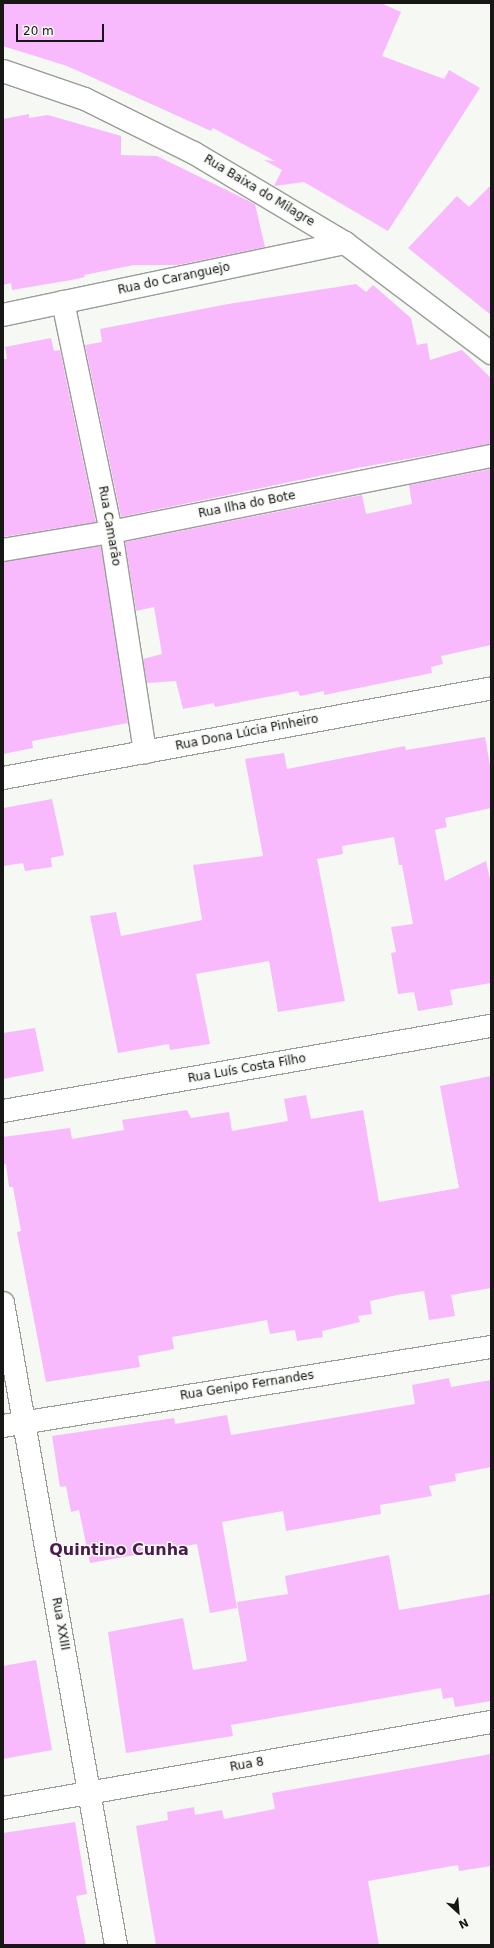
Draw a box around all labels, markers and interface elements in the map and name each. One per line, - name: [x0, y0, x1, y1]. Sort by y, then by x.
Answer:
- scale bar: [18, 16, 106, 42]
- text: 20 m: [23, 24, 54, 38]
- street label: Rua Baixa do Milagre: [201, 152, 317, 230]
- street label: Rua do Caranguejo: [117, 260, 231, 298]
- street label: Rua Camarão: [95, 485, 123, 567]
- street label: Rua Ilha do Bote: [197, 489, 297, 521]
- street label: Rua Dona Lúcia Pinheiro: [174, 712, 320, 754]
- street label: Rua Luís Costa Filho: [187, 1052, 307, 1086]
- street label: Rua Genipo Fernandes: [179, 1368, 315, 1404]
- district label: Quintino Cunha: [49, 1540, 189, 1560]
- street label: Rua XXIII: [48, 1596, 72, 1652]
- street label: Rua 8: [229, 1755, 265, 1775]
- north arrow: [438, 1892, 478, 1932]
- text: N: [456, 1915, 470, 1931]

